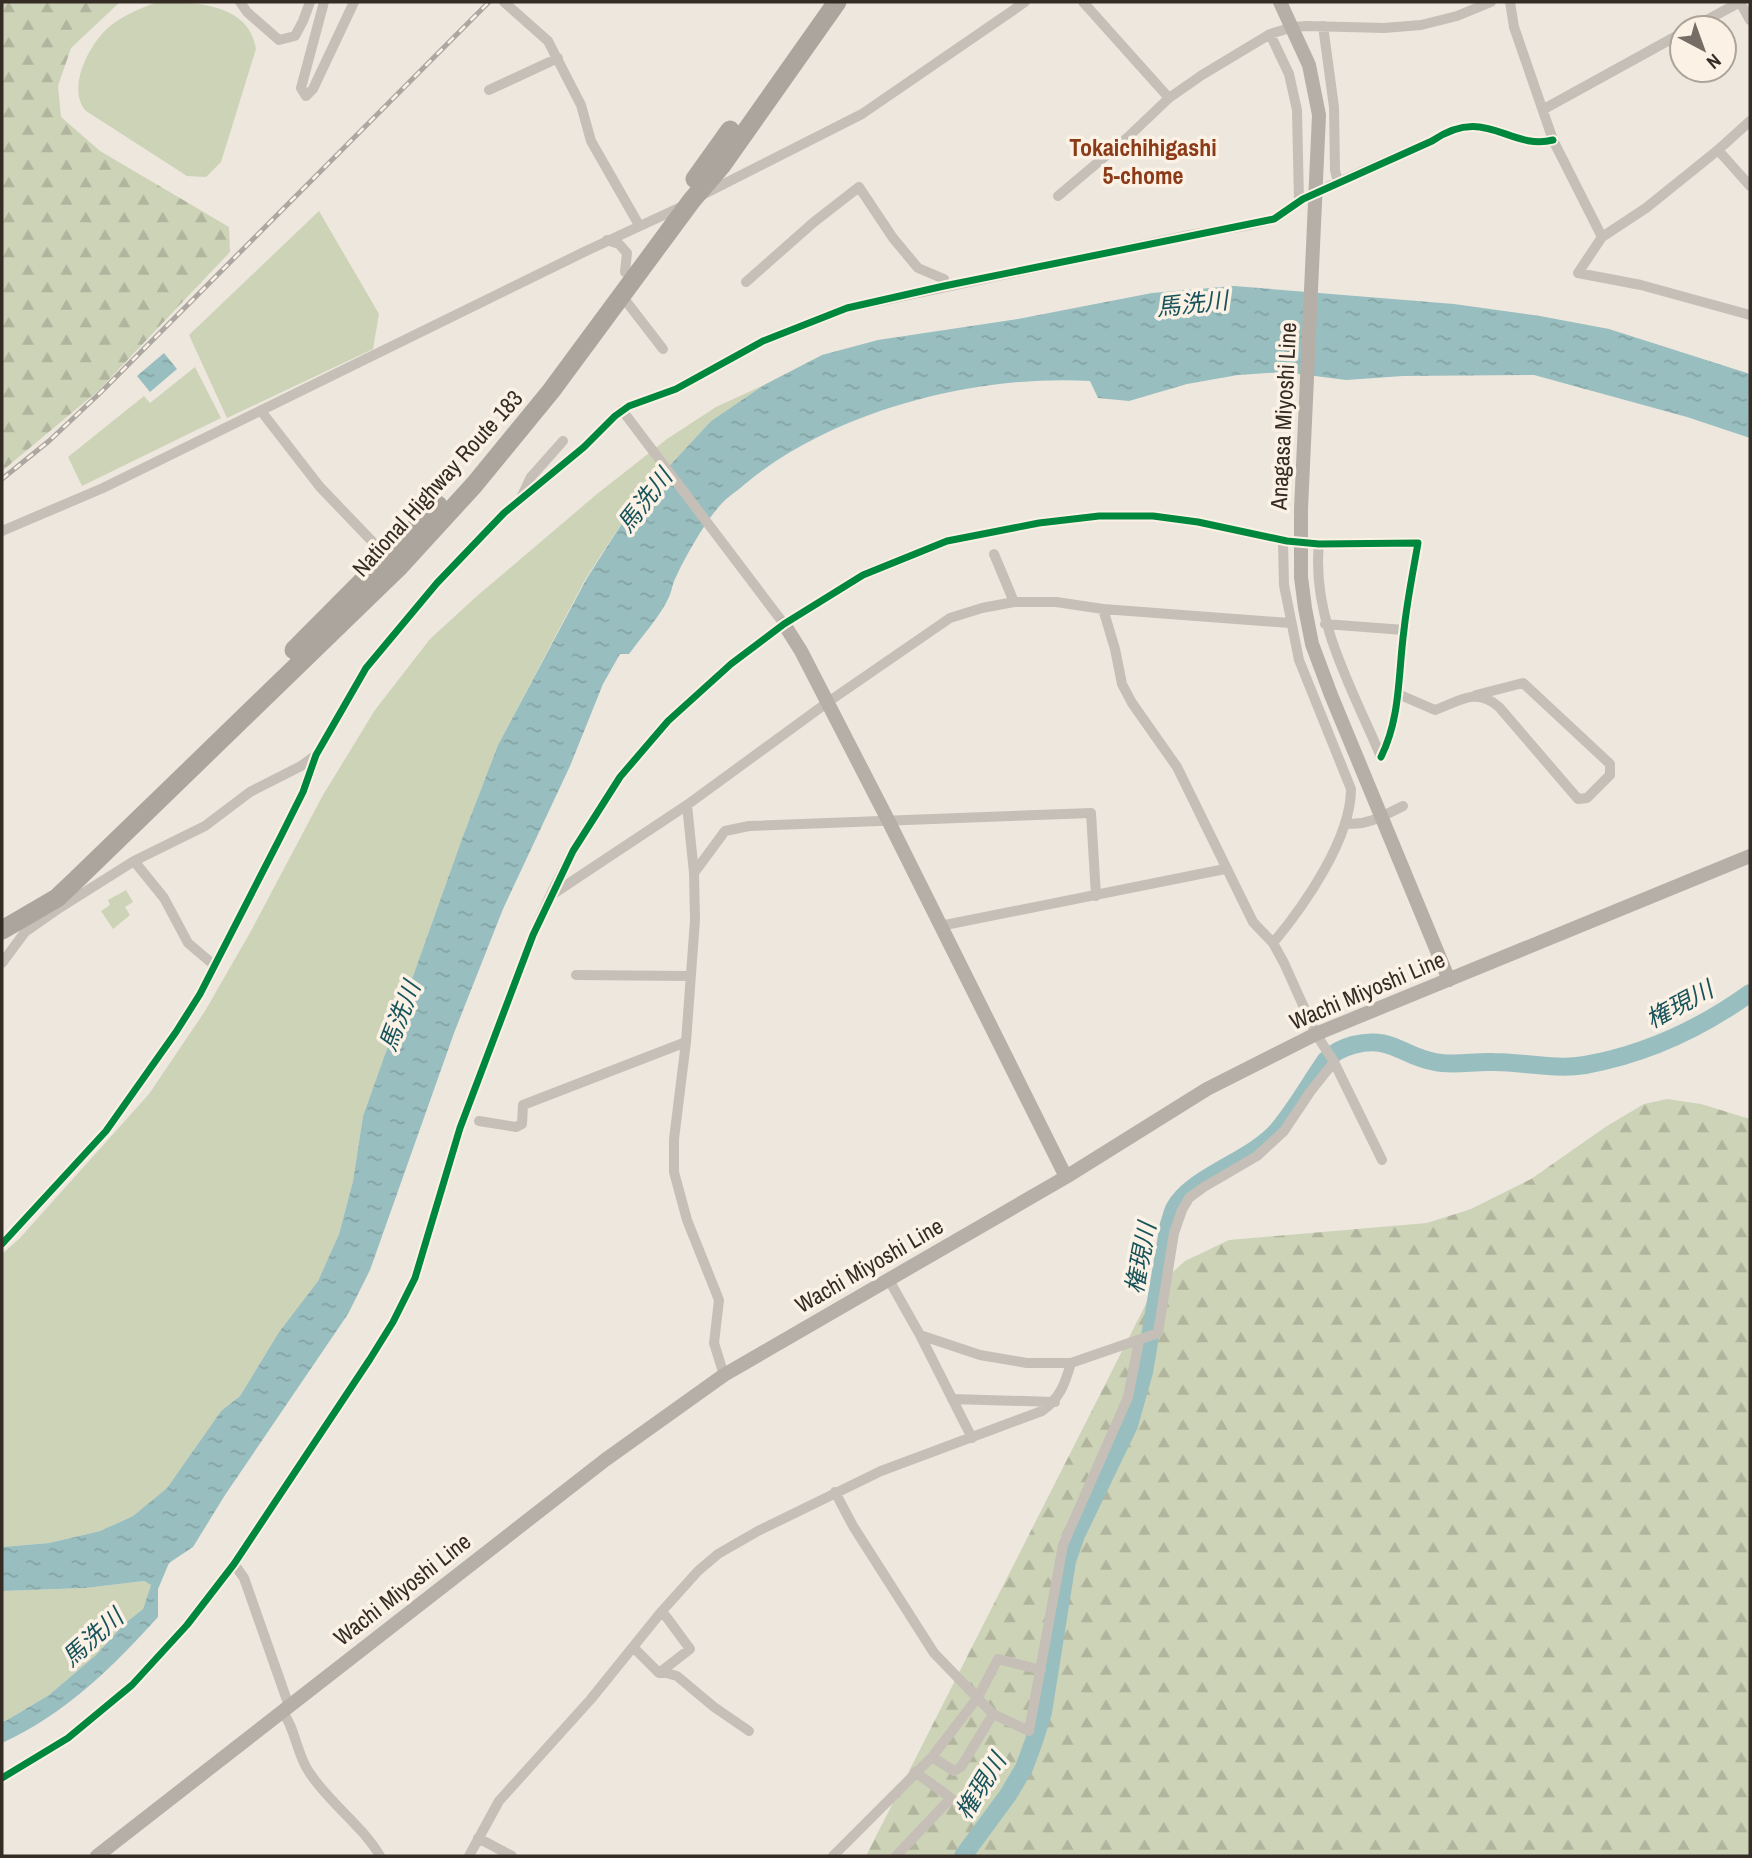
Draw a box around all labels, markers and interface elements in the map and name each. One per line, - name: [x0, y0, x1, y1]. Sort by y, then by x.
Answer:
- north arrow: [1668, 14, 1738, 84]
- text: N: [1701, 48, 1727, 75]
- district label: Tokaichihigashi 5-chome: [1069, 131, 1217, 191]
- water label: 馬洗川: [1155, 283, 1232, 323]
- street label: Anagasa Miyoshi Line: [1263, 321, 1303, 512]
- street label: National Highway Route 183: [345, 383, 529, 583]
- water label: 馬洗川: [609, 459, 681, 538]
- street label: Wachi Miyoshi Line: [1285, 943, 1449, 1037]
- water label: 権現川: [1640, 972, 1721, 1035]
- water label: 馬洗川: [371, 974, 428, 1055]
- street label: Wachi Miyoshi Line: [789, 1210, 949, 1320]
- water label: 権現川: [1117, 1217, 1163, 1296]
- street label: Wachi Miyoshi Line: [327, 1526, 477, 1652]
- water label: 馬洗川: [55, 1599, 132, 1673]
- water label: 権現川: [947, 1744, 1014, 1825]

